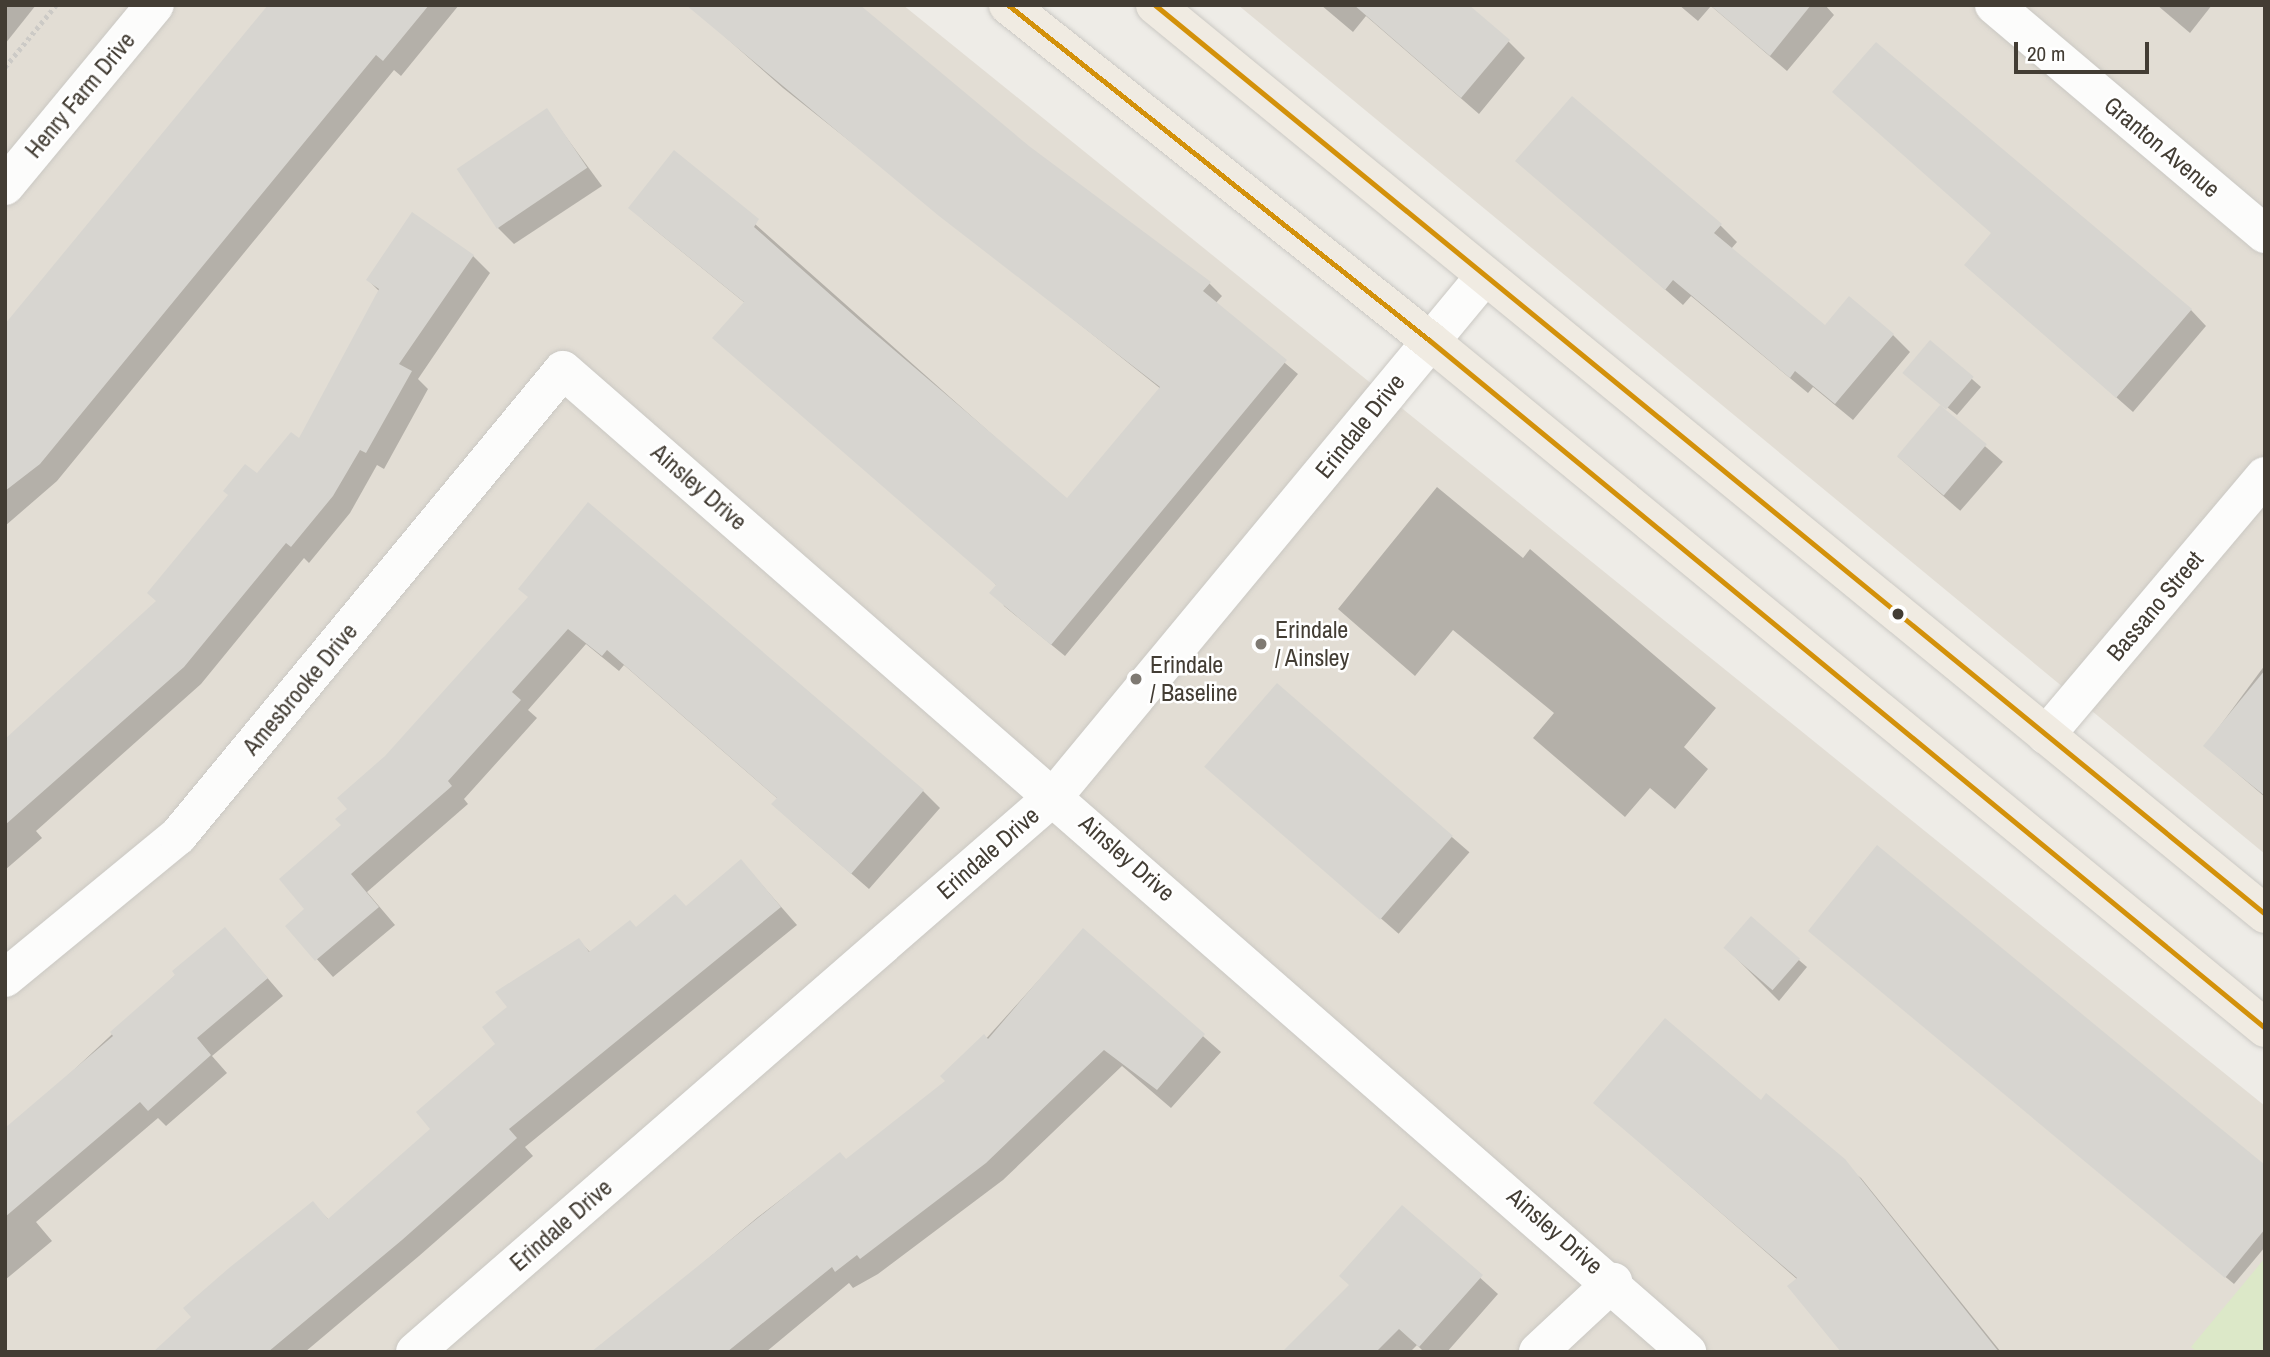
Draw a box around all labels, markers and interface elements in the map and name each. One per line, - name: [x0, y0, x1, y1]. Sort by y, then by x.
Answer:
- street label: Henry Farm Drive: [19, 26, 141, 164]
- scale bar: [2018, 28, 2153, 72]
- text: 20 m: [2027, 39, 2065, 68]
- street label: Granton Avenue: [2098, 90, 2226, 204]
- street label: Erindale Drive: [1309, 368, 1411, 484]
- street label: Ainsley Drive: [645, 438, 753, 536]
- street label: Bassano Street: [2101, 545, 2209, 667]
- unlabelled marker: [1891, 607, 1905, 621]
- place label: Erindale / Ainsley: [1275, 616, 1350, 672]
- street label: Amesbrooke Drive: [237, 617, 363, 761]
- marker: Erindale / Ainsley: [1253, 636, 1269, 652]
- place label: Erindale / Baseline: [1150, 651, 1238, 707]
- marker: Erindale / Baseline: [1128, 671, 1144, 687]
- street label: Erindale Drive: [931, 801, 1045, 905]
- street label: Ainsley Drive: [1073, 809, 1181, 907]
- street label: Erindale Drive: [504, 1173, 618, 1277]
- street label: Ainsley Drive: [1501, 1182, 1609, 1280]

